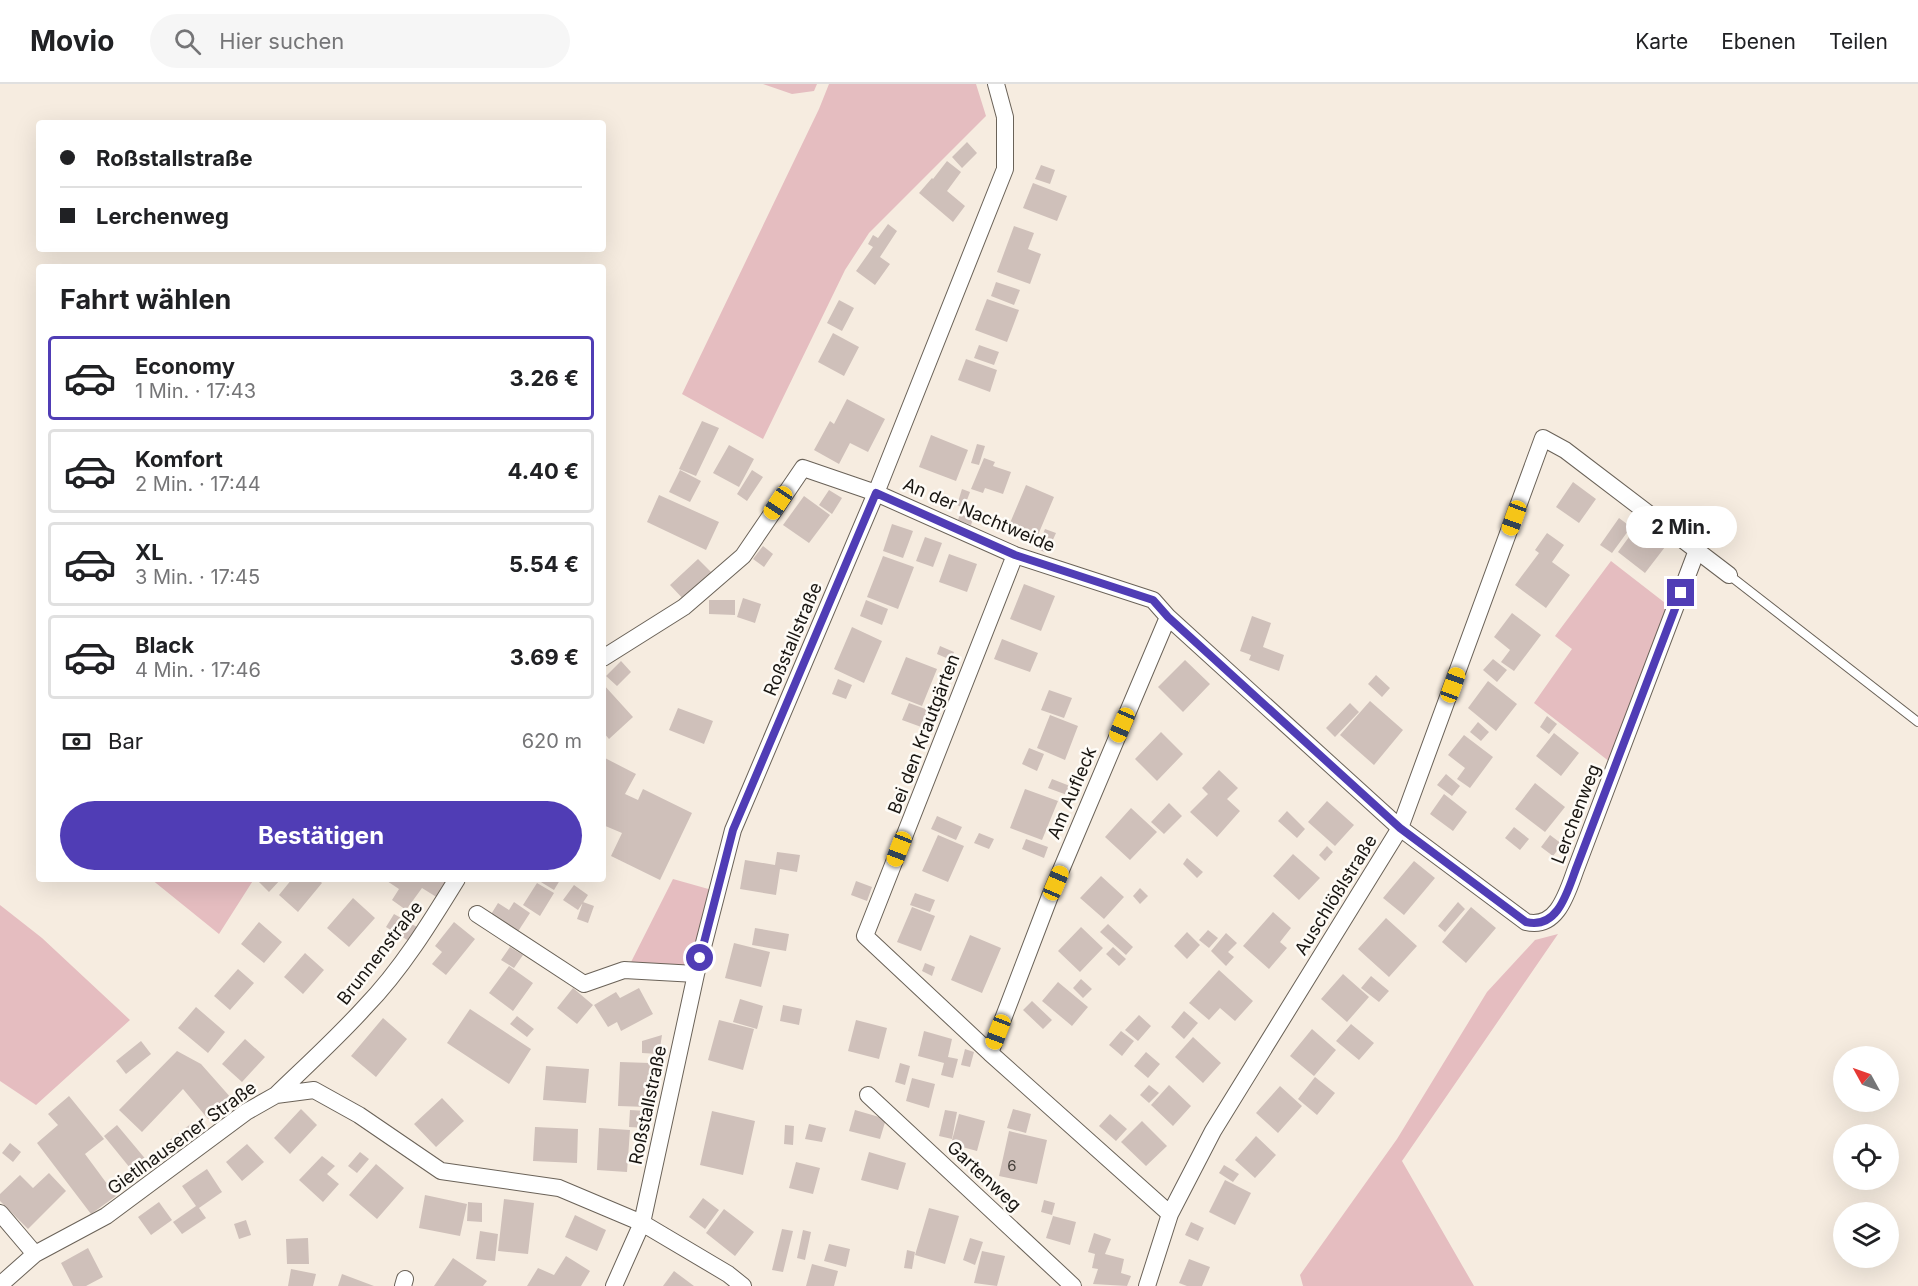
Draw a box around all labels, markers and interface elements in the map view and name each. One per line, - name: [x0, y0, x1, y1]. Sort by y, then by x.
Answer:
- search box: [150, 14, 570, 68]
- text: Movio: [30, 24, 114, 58]
- icon: search: [171, 25, 204, 58]
- text: Hier suchen: [219, 28, 344, 54]
- text: Karte: [1635, 29, 1688, 54]
- text: Ebenen: [1721, 29, 1796, 54]
- text: Teilen: [1829, 29, 1888, 54]
- text: Roßstallstraße: [96, 145, 253, 171]
- text: Lerchenweg: [96, 203, 229, 229]
- text: Fahrt wählen: [60, 283, 231, 316]
- icon: car: [63, 351, 117, 405]
- text: Economy: [135, 353, 235, 379]
- text: 3.26 €: [509, 365, 579, 391]
- text: 1 Min. · 17:43: [135, 379, 256, 403]
- icon: car: [63, 444, 117, 498]
- text: Komfort: [135, 446, 223, 472]
- text: 4.40 €: [508, 458, 579, 484]
- text: 2 Min. · 17:44: [135, 472, 261, 496]
- street label: An der Nachtweide: [900, 473, 1058, 556]
- car: [760, 483, 796, 523]
- car: [1499, 498, 1529, 538]
- callout: 2 Min.: [1626, 506, 1736, 548]
- text: 2 Min.: [1651, 515, 1712, 539]
- icon: car: [63, 537, 117, 591]
- text: XL: [135, 539, 164, 565]
- text: 5.54 €: [509, 551, 579, 577]
- text: 3 Min. · 17:45: [135, 565, 260, 589]
- street label: Roßstallstraße: [759, 579, 826, 699]
- route end: [1667, 579, 1694, 606]
- icon: car: [63, 630, 117, 684]
- text: Black: [135, 632, 194, 658]
- text: 3.69 €: [510, 644, 579, 670]
- street label: Bei den Krautgärten: [883, 651, 964, 817]
- text: 4 Min. · 17:46: [135, 658, 261, 682]
- car: [1438, 665, 1468, 705]
- car: [1107, 705, 1137, 745]
- icon: cash: [60, 725, 93, 758]
- text: Bar: [108, 728, 143, 754]
- text: 620 m: [522, 729, 582, 753]
- street label: Am Aufleck: [1043, 743, 1100, 842]
- street label: Lerchenweg: [1547, 761, 1604, 867]
- button: Bestätigen: [60, 801, 582, 870]
- car: [884, 829, 914, 869]
- street label: Auschlößlstraße: [1290, 831, 1381, 959]
- car: [1041, 863, 1071, 903]
- street label: Brunnenstraße: [333, 897, 427, 1009]
- route start: [686, 944, 713, 971]
- car: [983, 1012, 1013, 1052]
- street label: Roßstallstraße: [625, 1043, 670, 1166]
- north arrow: [1833, 1046, 1899, 1112]
- map controls: [1833, 1046, 1899, 1268]
- street label: Gietlhausener Straße: [103, 1077, 260, 1199]
- button: locate: [1833, 1124, 1899, 1190]
- street label: Gartenweg: [943, 1136, 1026, 1215]
- house number: 6: [1007, 1156, 1017, 1175]
- button: layers: [1833, 1202, 1899, 1268]

